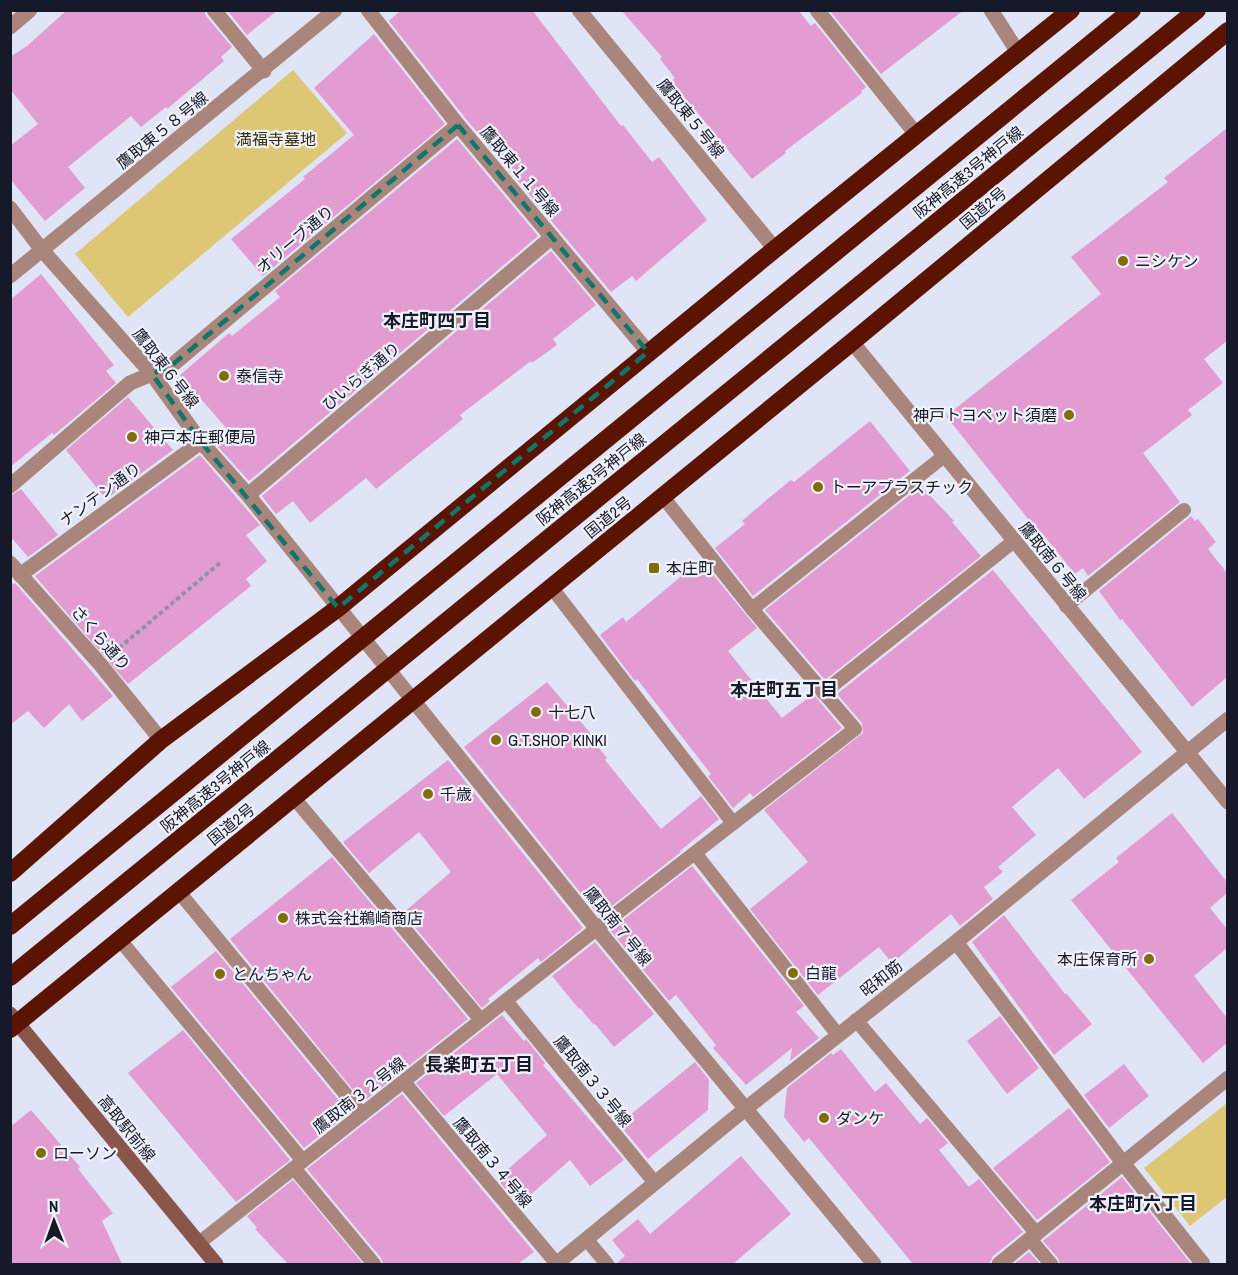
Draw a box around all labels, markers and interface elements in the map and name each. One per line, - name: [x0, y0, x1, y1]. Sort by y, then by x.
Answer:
- street label: 鷹取東５号線: [652, 74, 730, 162]
- street label: 鷹取東５８号線: [112, 86, 212, 174]
- street label: 鷹取東１１号線: [476, 121, 564, 221]
- street label: 阪神高速3号神戸線: [909, 121, 1027, 223]
- park label: 満福寺墓地: [236, 128, 316, 150]
- street label: 国道2号: [955, 182, 1011, 234]
- street label: オリーブ通り: [252, 200, 338, 278]
- place label: ニシケン: [1135, 250, 1199, 272]
- marker: ニシケン: [1116, 254, 1130, 268]
- district label: 本庄町四丁目: [383, 308, 491, 333]
- street label: 鷹取東６号線: [128, 323, 204, 413]
- street label: ひいらぎ通り: [317, 337, 405, 415]
- place label: 泰信寺: [236, 365, 284, 387]
- marker: 泰信寺: [217, 369, 231, 383]
- place label: 神戸トヨペット須磨: [913, 404, 1057, 426]
- marker: 神戸トヨペット須磨: [1062, 408, 1076, 422]
- place label: 神戸本庄郵便局: [144, 426, 256, 448]
- street label: 阪神高速3号神戸線: [532, 428, 650, 530]
- marker: 神戸本庄郵便局: [125, 430, 139, 444]
- street label: ナンテン通り: [55, 457, 145, 531]
- place label: トーアプラスチック: [830, 476, 973, 498]
- marker: トーアプラスチック: [811, 480, 825, 494]
- street label: 国道2号: [580, 491, 636, 543]
- street label: 鷹取南６号線: [1014, 517, 1092, 605]
- place label: 本庄町: [666, 557, 714, 579]
- marker: 本庄町: [647, 561, 661, 575]
- street label: さくら通り: [66, 601, 136, 675]
- district label: 本庄町五丁目: [730, 677, 838, 702]
- place label: 十七八: [548, 701, 596, 723]
- marker: 十七八: [529, 705, 543, 719]
- place label: G.T.SHOP KINKI: [508, 729, 607, 751]
- marker: G.T.SHOP KINKI: [489, 733, 503, 747]
- street label: 阪神高速3号神戸線: [156, 735, 274, 837]
- place label: 千歳: [440, 783, 472, 805]
- marker: 千歳: [421, 787, 435, 801]
- street label: 国道2号: [203, 798, 259, 850]
- street label: 鷹取南７号線: [579, 882, 657, 970]
- place label: 株式会社鵜崎商店: [295, 907, 423, 929]
- marker: 株式会社鵜崎商店: [276, 911, 290, 925]
- place label: 本庄保育所: [1057, 948, 1137, 970]
- marker: 本庄保育所: [1142, 952, 1156, 966]
- street label: 昭和筋: [855, 955, 907, 1001]
- place label: 白龍: [805, 962, 837, 984]
- place label: とんちゃん: [232, 963, 312, 985]
- marker: 白龍: [786, 966, 800, 980]
- marker: とんちゃん: [213, 967, 227, 981]
- street label: 鷹取南３３号線: [549, 1031, 637, 1131]
- street label: 鷹取南３２号線: [308, 1052, 410, 1138]
- district label: 長楽町五丁目: [425, 1052, 533, 1077]
- street label: 高取駅前線: [93, 1090, 161, 1166]
- place label: ダンケ: [836, 1107, 884, 1129]
- marker: ダンケ: [817, 1111, 831, 1125]
- street label: 鷹取南３４号線: [449, 1112, 537, 1212]
- place label: ローソン: [53, 1142, 117, 1164]
- marker: ローソン: [34, 1146, 48, 1160]
- north arrow: [24, 1191, 84, 1251]
- district label: 本庄町六丁目: [1089, 1191, 1197, 1216]
- text: N: [49, 1195, 59, 1217]

